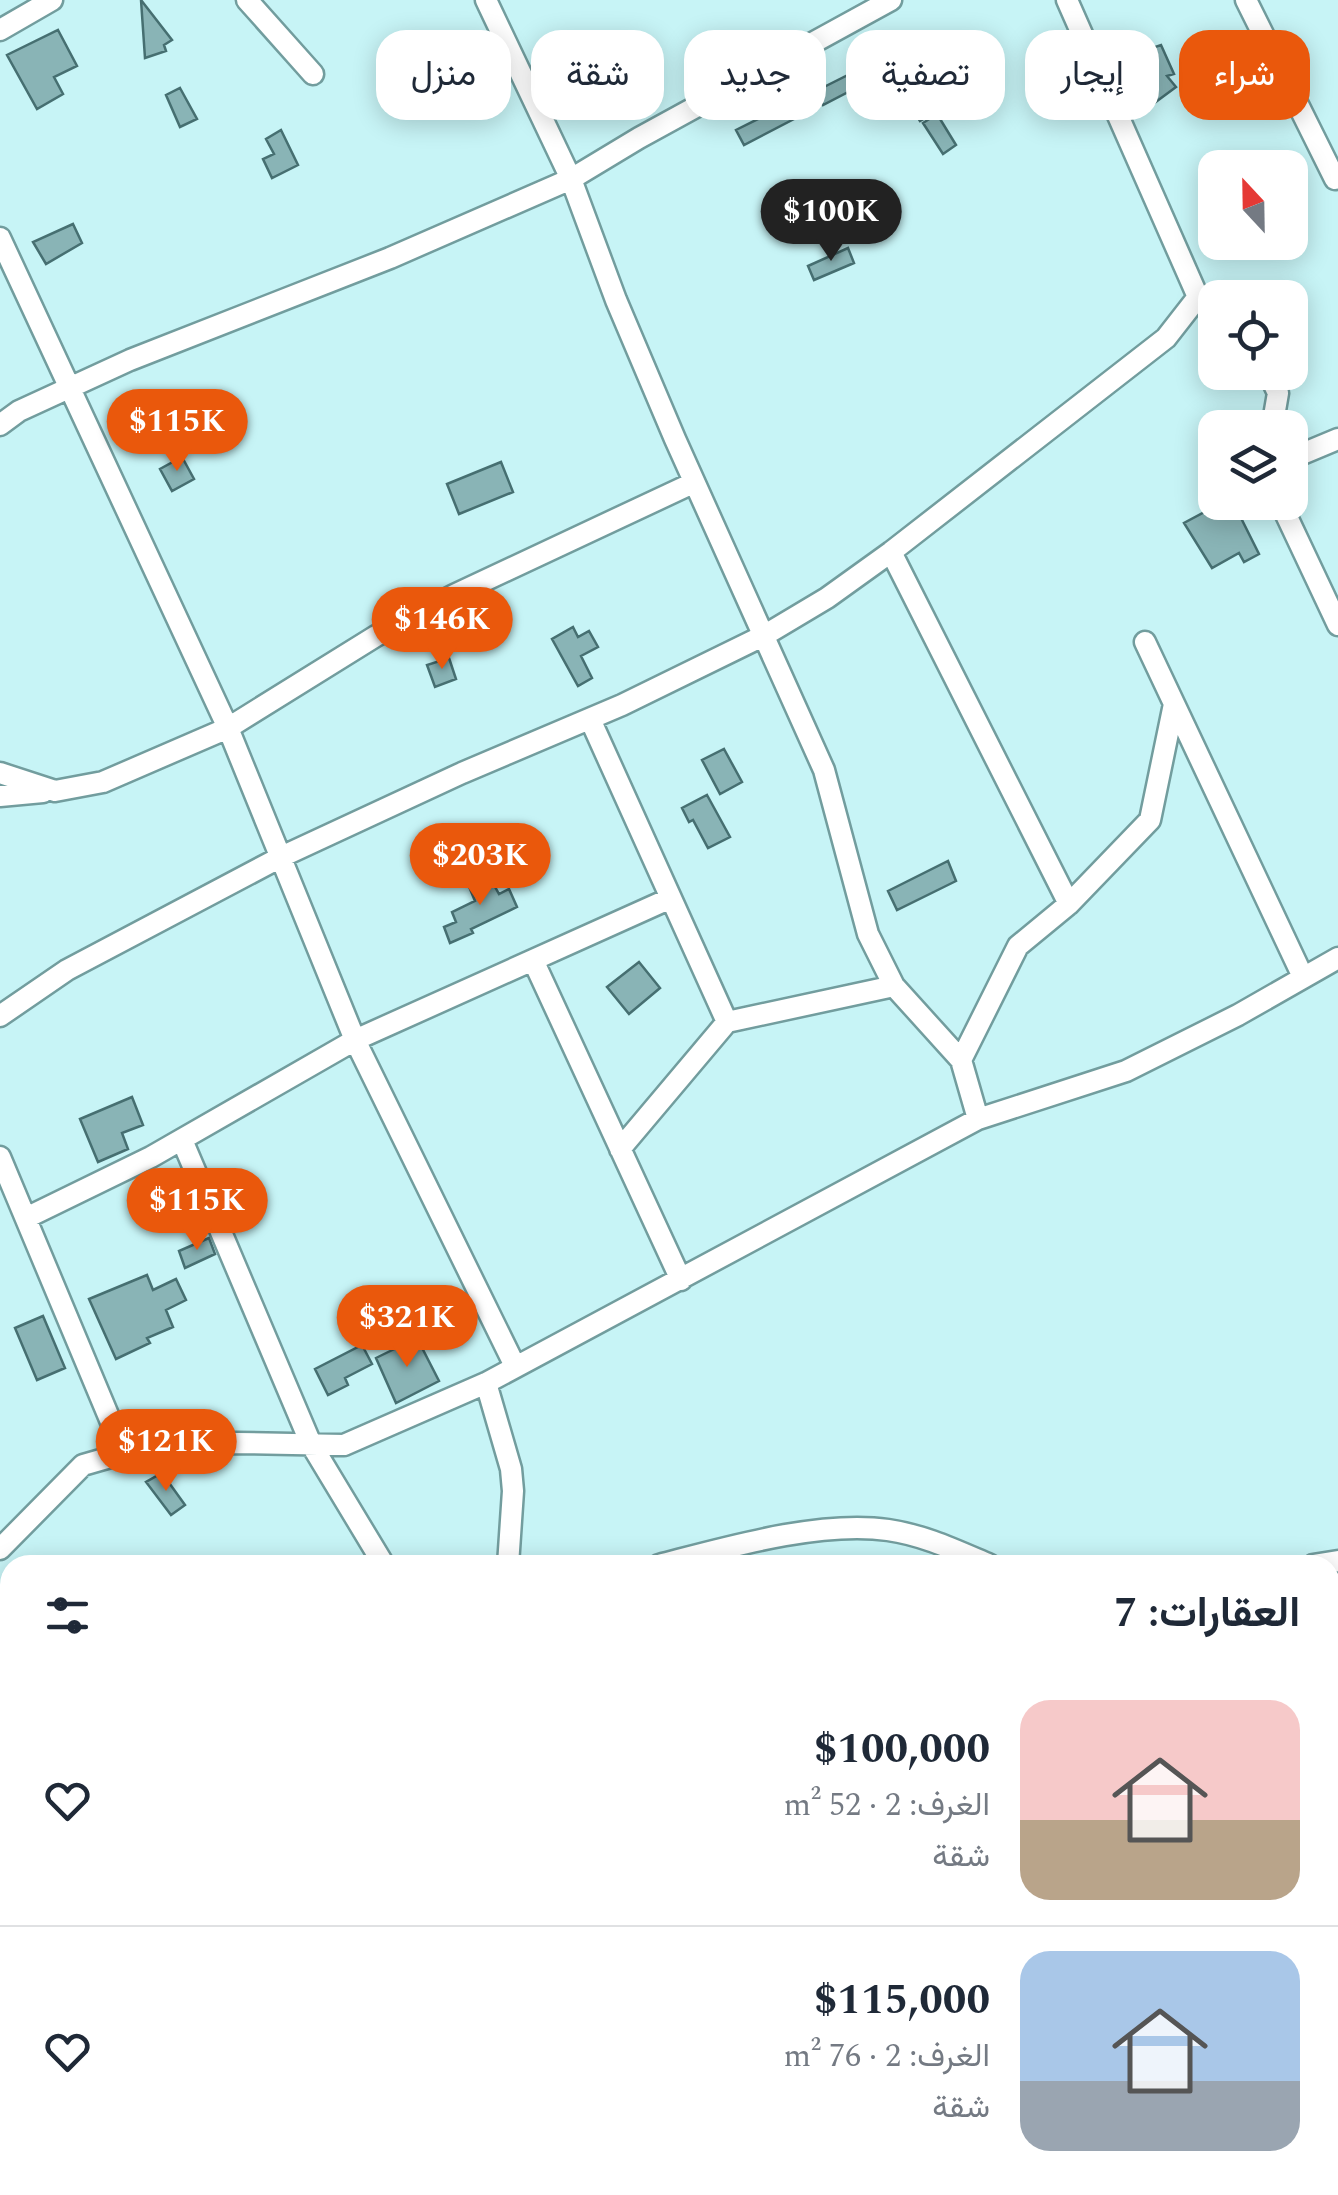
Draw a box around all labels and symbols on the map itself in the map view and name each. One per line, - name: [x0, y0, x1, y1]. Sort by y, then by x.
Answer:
- north arrow: [1198, 150, 1308, 260]
- pin: $100K: [761, 179, 901, 264]
- pin: $115K: [107, 389, 247, 474]
- pin: $146K: [372, 587, 512, 672]
- pin: $203K: [410, 823, 550, 908]
- pin: $115K: [127, 1168, 267, 1253]
- pin: $321K: [337, 1285, 477, 1370]
- pin: $121K: [96, 1409, 236, 1494]

